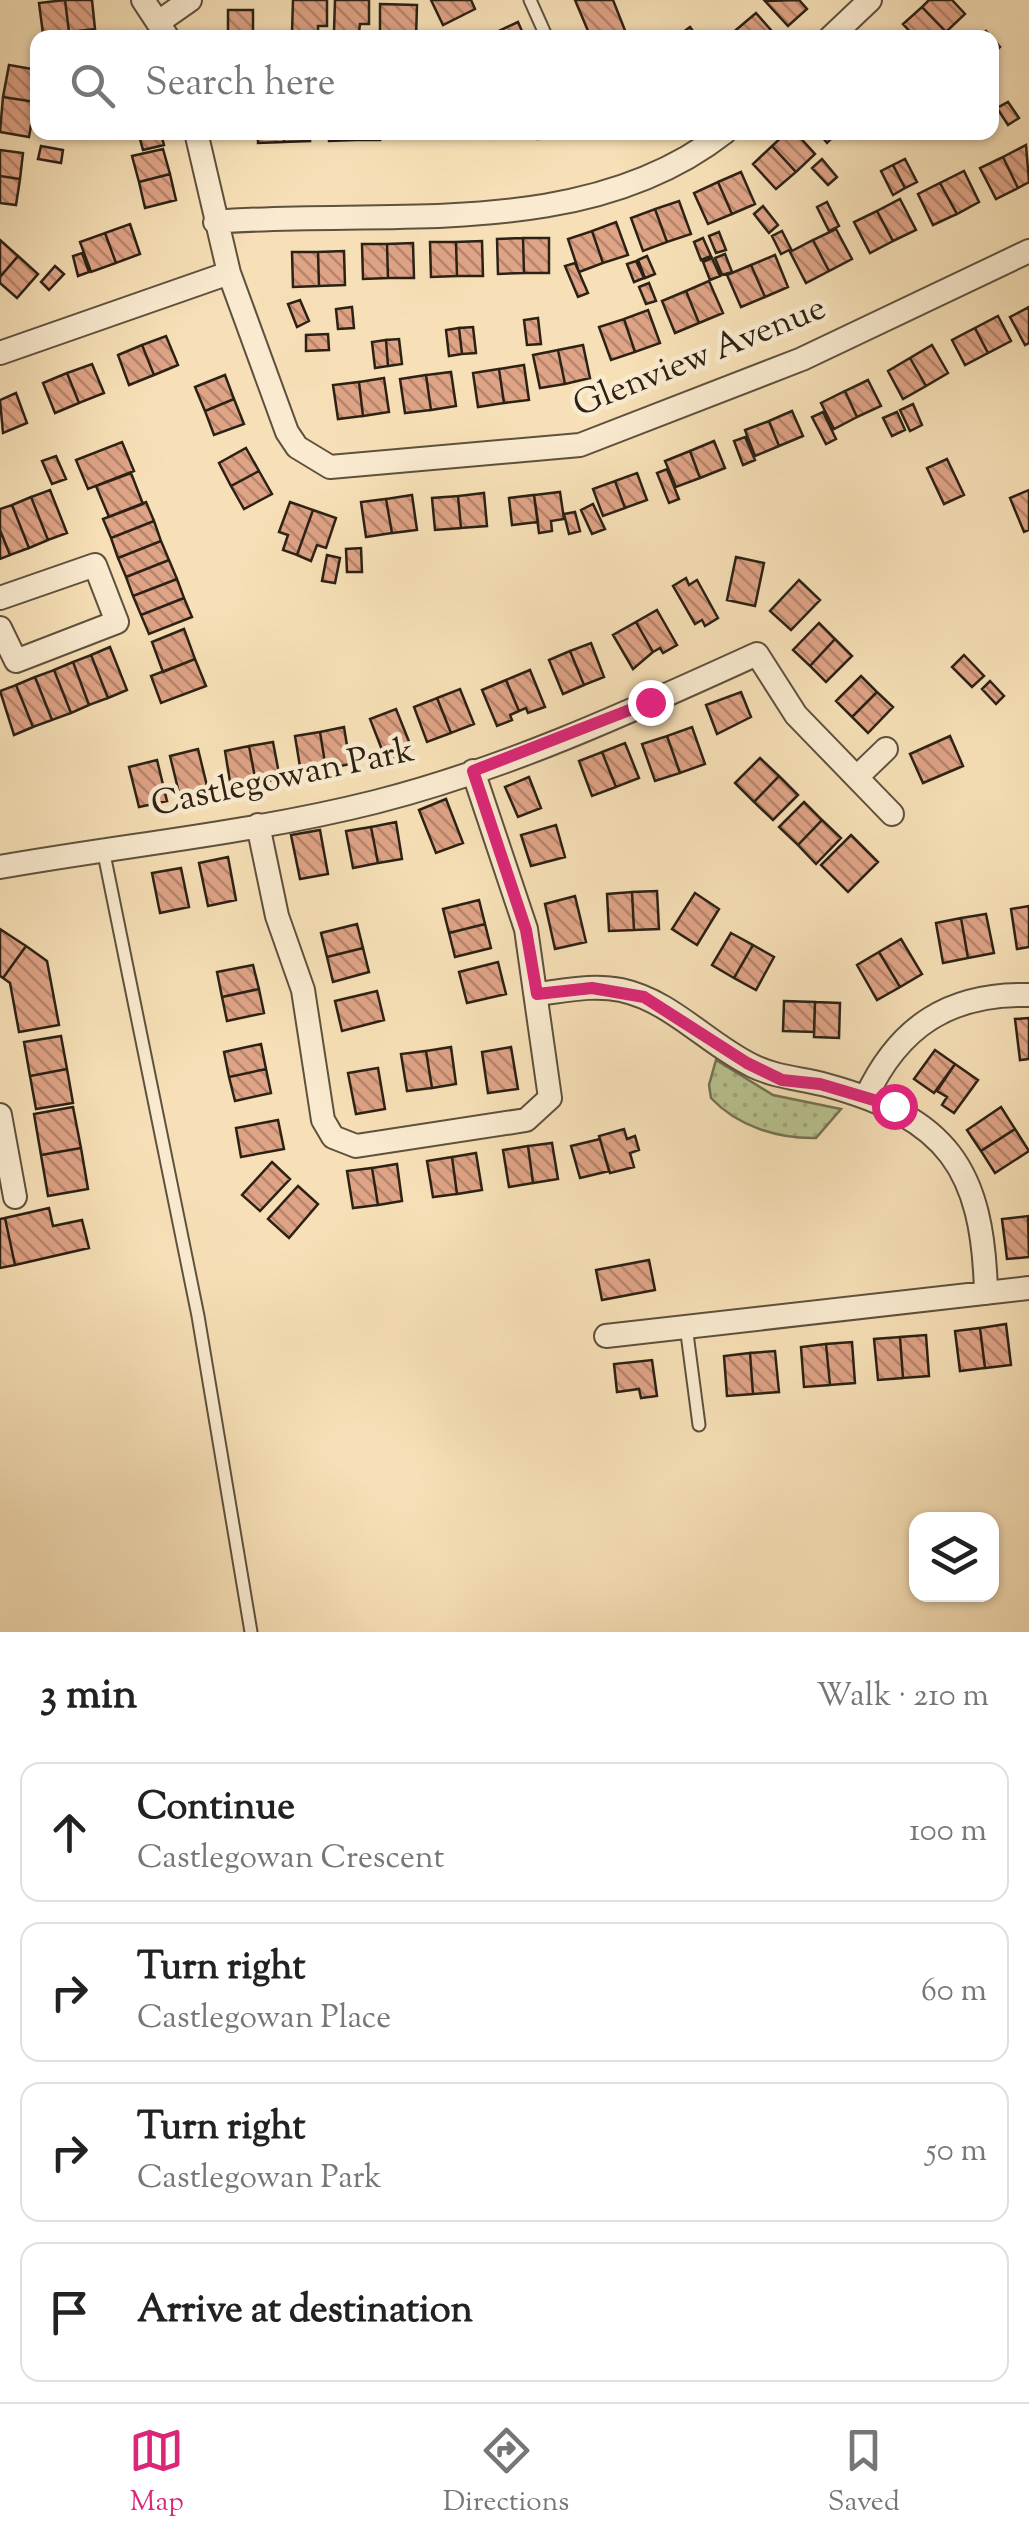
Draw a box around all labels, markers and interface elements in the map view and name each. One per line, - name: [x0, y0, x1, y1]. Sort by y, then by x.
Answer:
- search box: [30, 30, 999, 140]
- icon: search: [65, 58, 120, 113]
- text: Search here: [145, 58, 336, 112]
- street label: Glenview Avenue: [566, 284, 834, 432]
- route end: [628, 680, 674, 726]
- street label: Castlegowan Park: [147, 726, 419, 832]
- route start: [872, 1084, 918, 1130]
- map controls: [909, 1512, 999, 1602]
- button: layers: [909, 1512, 999, 1602]
- text: 3 min: [40, 1667, 137, 1727]
- text: Walk · 210 m: [816, 1674, 989, 1720]
- text: Continue: [137, 1782, 295, 1836]
- icon: ahead: [42, 1805, 97, 1860]
- text: 100 m: [909, 1809, 987, 1855]
- text: Castlegowan Crescent: [137, 1836, 444, 1882]
- text: Turn right: [137, 1942, 305, 1996]
- icon: right: [42, 1965, 97, 2020]
- text: 60 m: [921, 1969, 987, 2015]
- text: Castlegowan Place: [137, 1996, 391, 2042]
- text: Turn right: [137, 2102, 305, 2156]
- icon: right: [42, 2125, 97, 2180]
- text: 50 m: [926, 2129, 987, 2175]
- text: Castlegowan Park: [137, 2156, 382, 2202]
- icon: arrive: [42, 2285, 97, 2340]
- text: Arrive at destination: [137, 2285, 473, 2339]
- tab: Map: [129, 2423, 184, 2523]
- tab: Directions: [443, 2423, 569, 2523]
- tab: Saved: [828, 2423, 900, 2523]

